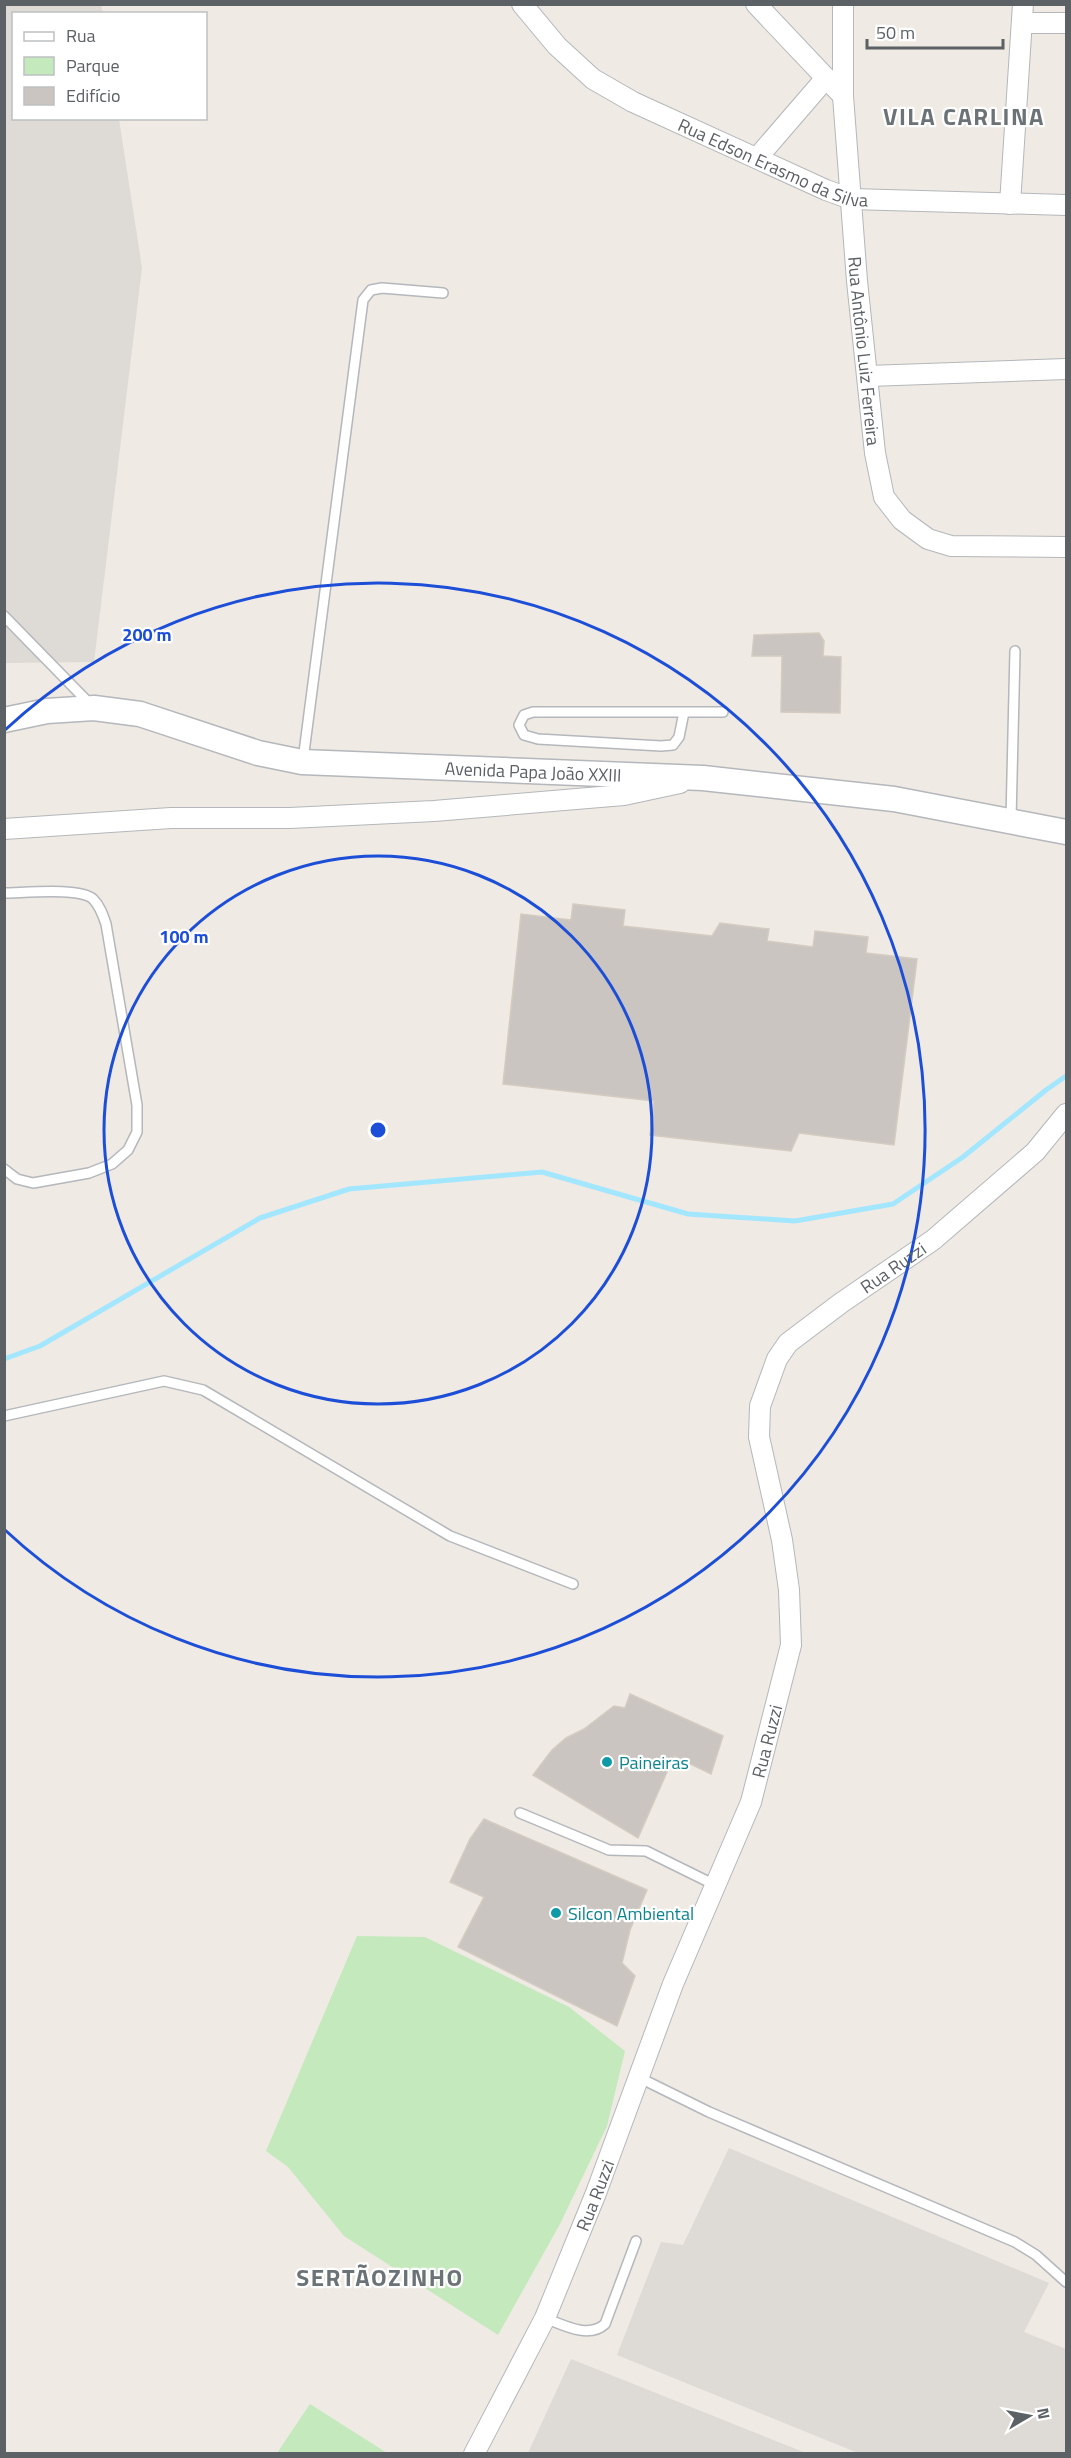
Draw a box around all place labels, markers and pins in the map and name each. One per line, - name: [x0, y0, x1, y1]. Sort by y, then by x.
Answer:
- centre of rings: [368, 1120, 388, 1140]
- place label: Paineiras: [619, 1749, 689, 1776]
- marker: Paineiras: [600, 1755, 614, 1769]
- place label: Silcon Ambiental: [568, 1900, 694, 1927]
- marker: Silcon Ambiental: [549, 1906, 563, 1920]

